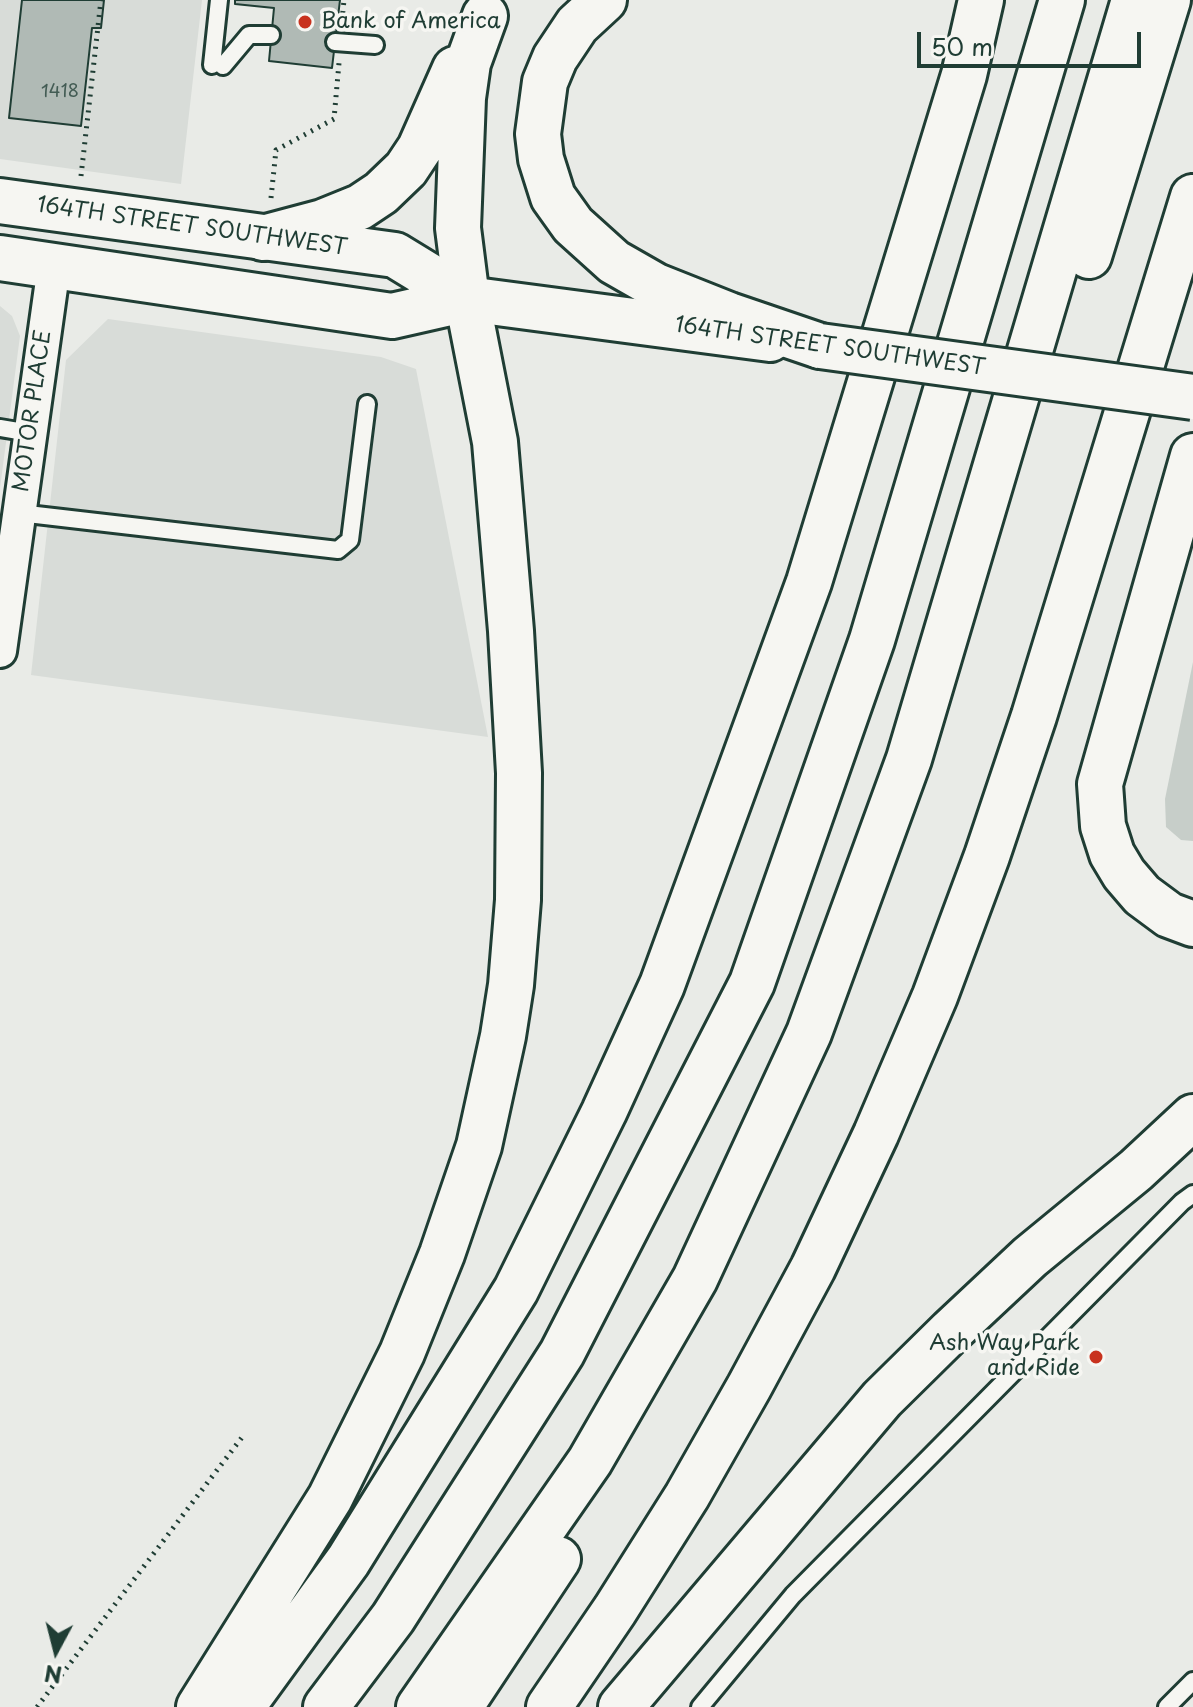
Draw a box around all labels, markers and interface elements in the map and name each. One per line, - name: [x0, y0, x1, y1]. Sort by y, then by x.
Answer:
- place label: Bank of America: [321, 9, 501, 35]
- marker: Bank of America: [296, 13, 314, 31]
- scale bar: [921, 16, 1145, 66]
- text: 50 m: [931, 28, 993, 64]
- house number: 1418: [41, 81, 79, 103]
- street label: 164TH STREET SOUTHWEST: [35, 192, 349, 262]
- street label: 164TH STREET SOUTHWEST: [673, 312, 987, 382]
- street label: MOTOR PLACE: [9, 328, 57, 494]
- place label: Ash Way Park and Ride: [929, 1331, 1080, 1382]
- marker: Ash Way Park and Ride: [1087, 1348, 1105, 1366]
- north arrow: [16, 1611, 96, 1691]
- text: N: [42, 1658, 64, 1693]

